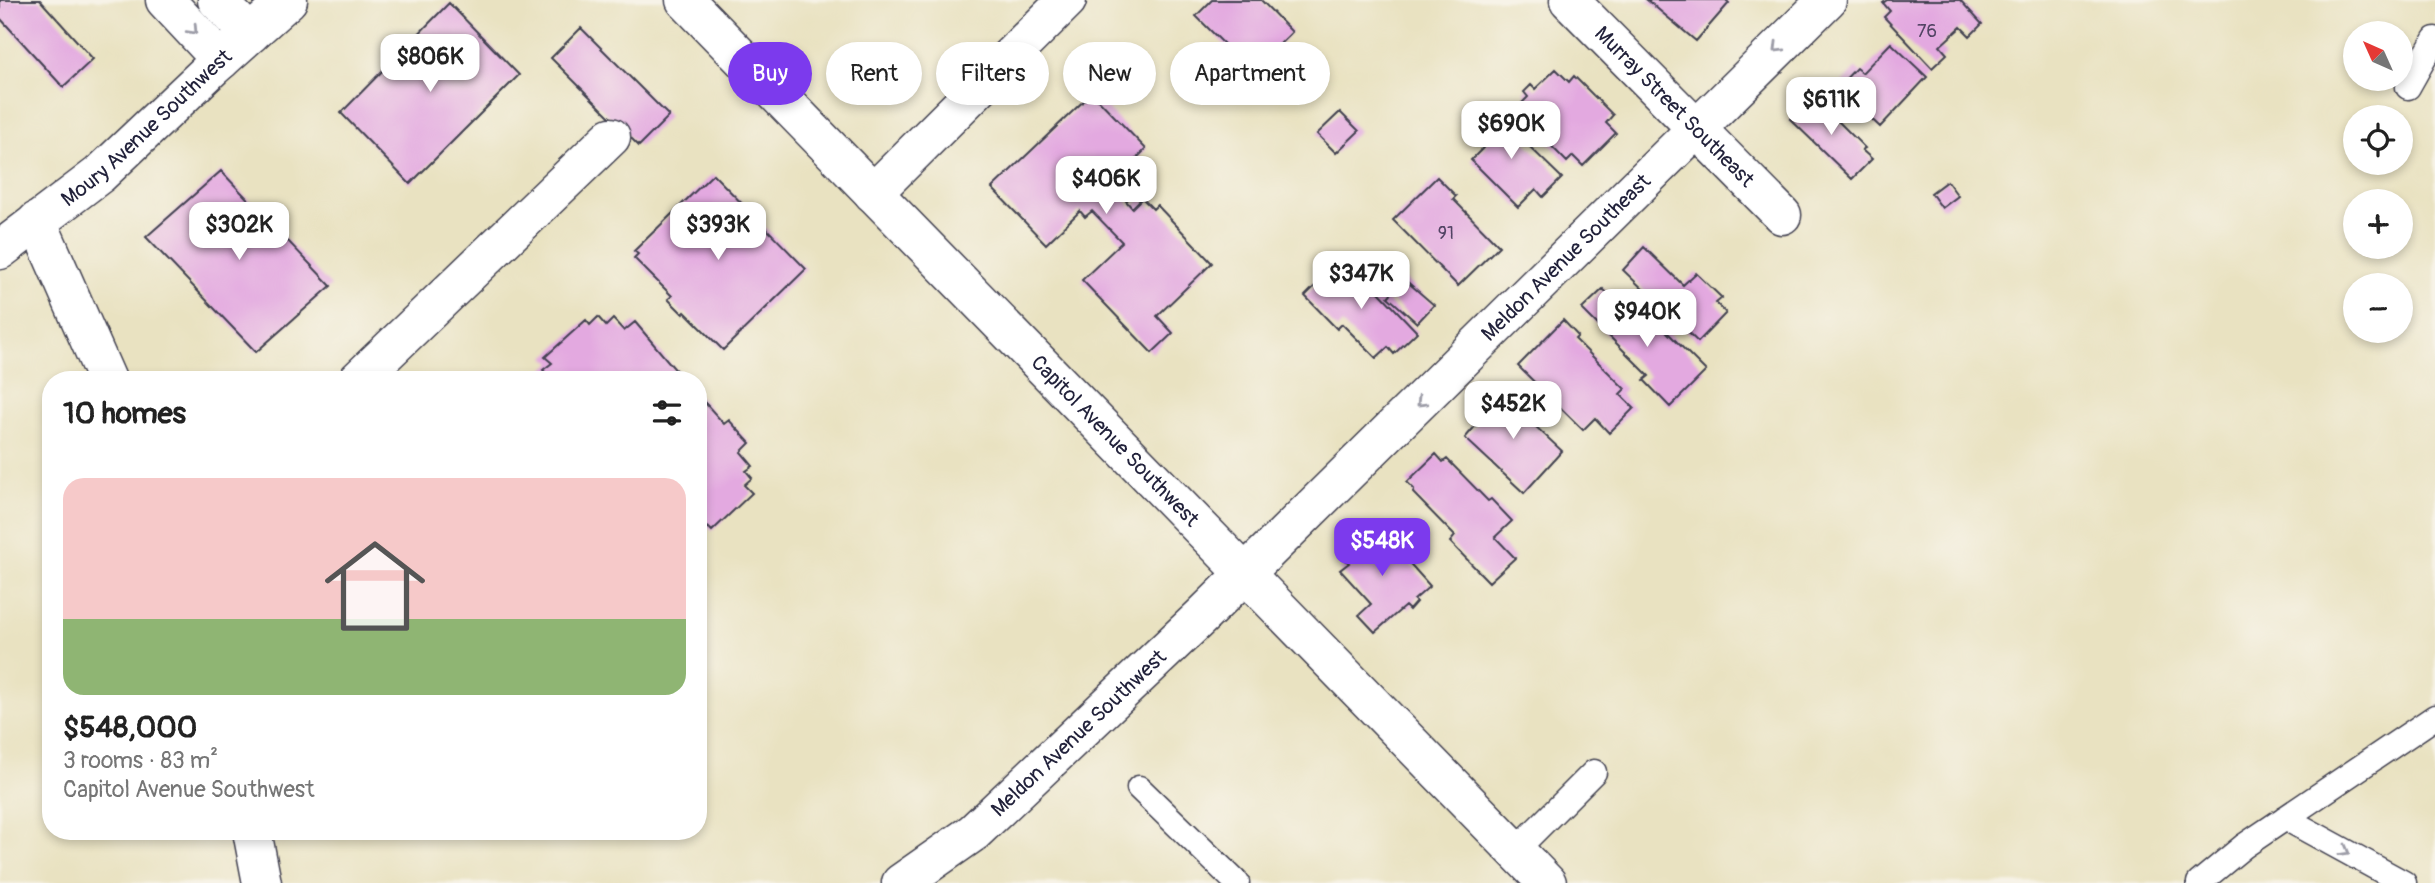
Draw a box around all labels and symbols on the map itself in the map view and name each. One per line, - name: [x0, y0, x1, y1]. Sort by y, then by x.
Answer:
- house number: 76: [1917, 20, 1937, 43]
- street label: Murray Street Southeast: [1589, 21, 1760, 194]
- north arrow: [2343, 21, 2413, 91]
- one-way arrow: [184, 22, 197, 35]
- pin: $806K: [381, 34, 479, 94]
- one-way arrow: [1774, 40, 1787, 53]
- street label: Moury Avenue Southwest: [56, 43, 238, 213]
- pin: $611K: [1782, 78, 1880, 137]
- pin: $690K: [1462, 102, 1560, 161]
- pin: $406K: [1057, 156, 1155, 216]
- street label: Meldon Avenue Southeast: [1476, 168, 1657, 347]
- pin: $302K: [190, 202, 288, 262]
- pin: $393K: [669, 202, 767, 262]
- house number: 91: [1438, 222, 1454, 245]
- pin: $347K: [1312, 252, 1410, 311]
- pin: $940K: [1598, 290, 1696, 349]
- street label: Capitol Avenue Southwest: [1025, 350, 1205, 533]
- pin: $452K: [1464, 382, 1562, 441]
- one-way arrow: [1416, 394, 1429, 407]
- pin: $548K: [1333, 518, 1431, 578]
- street label: Meldon Avenue Southwest: [985, 643, 1173, 823]
- one-way arrow: [2338, 842, 2350, 856]

